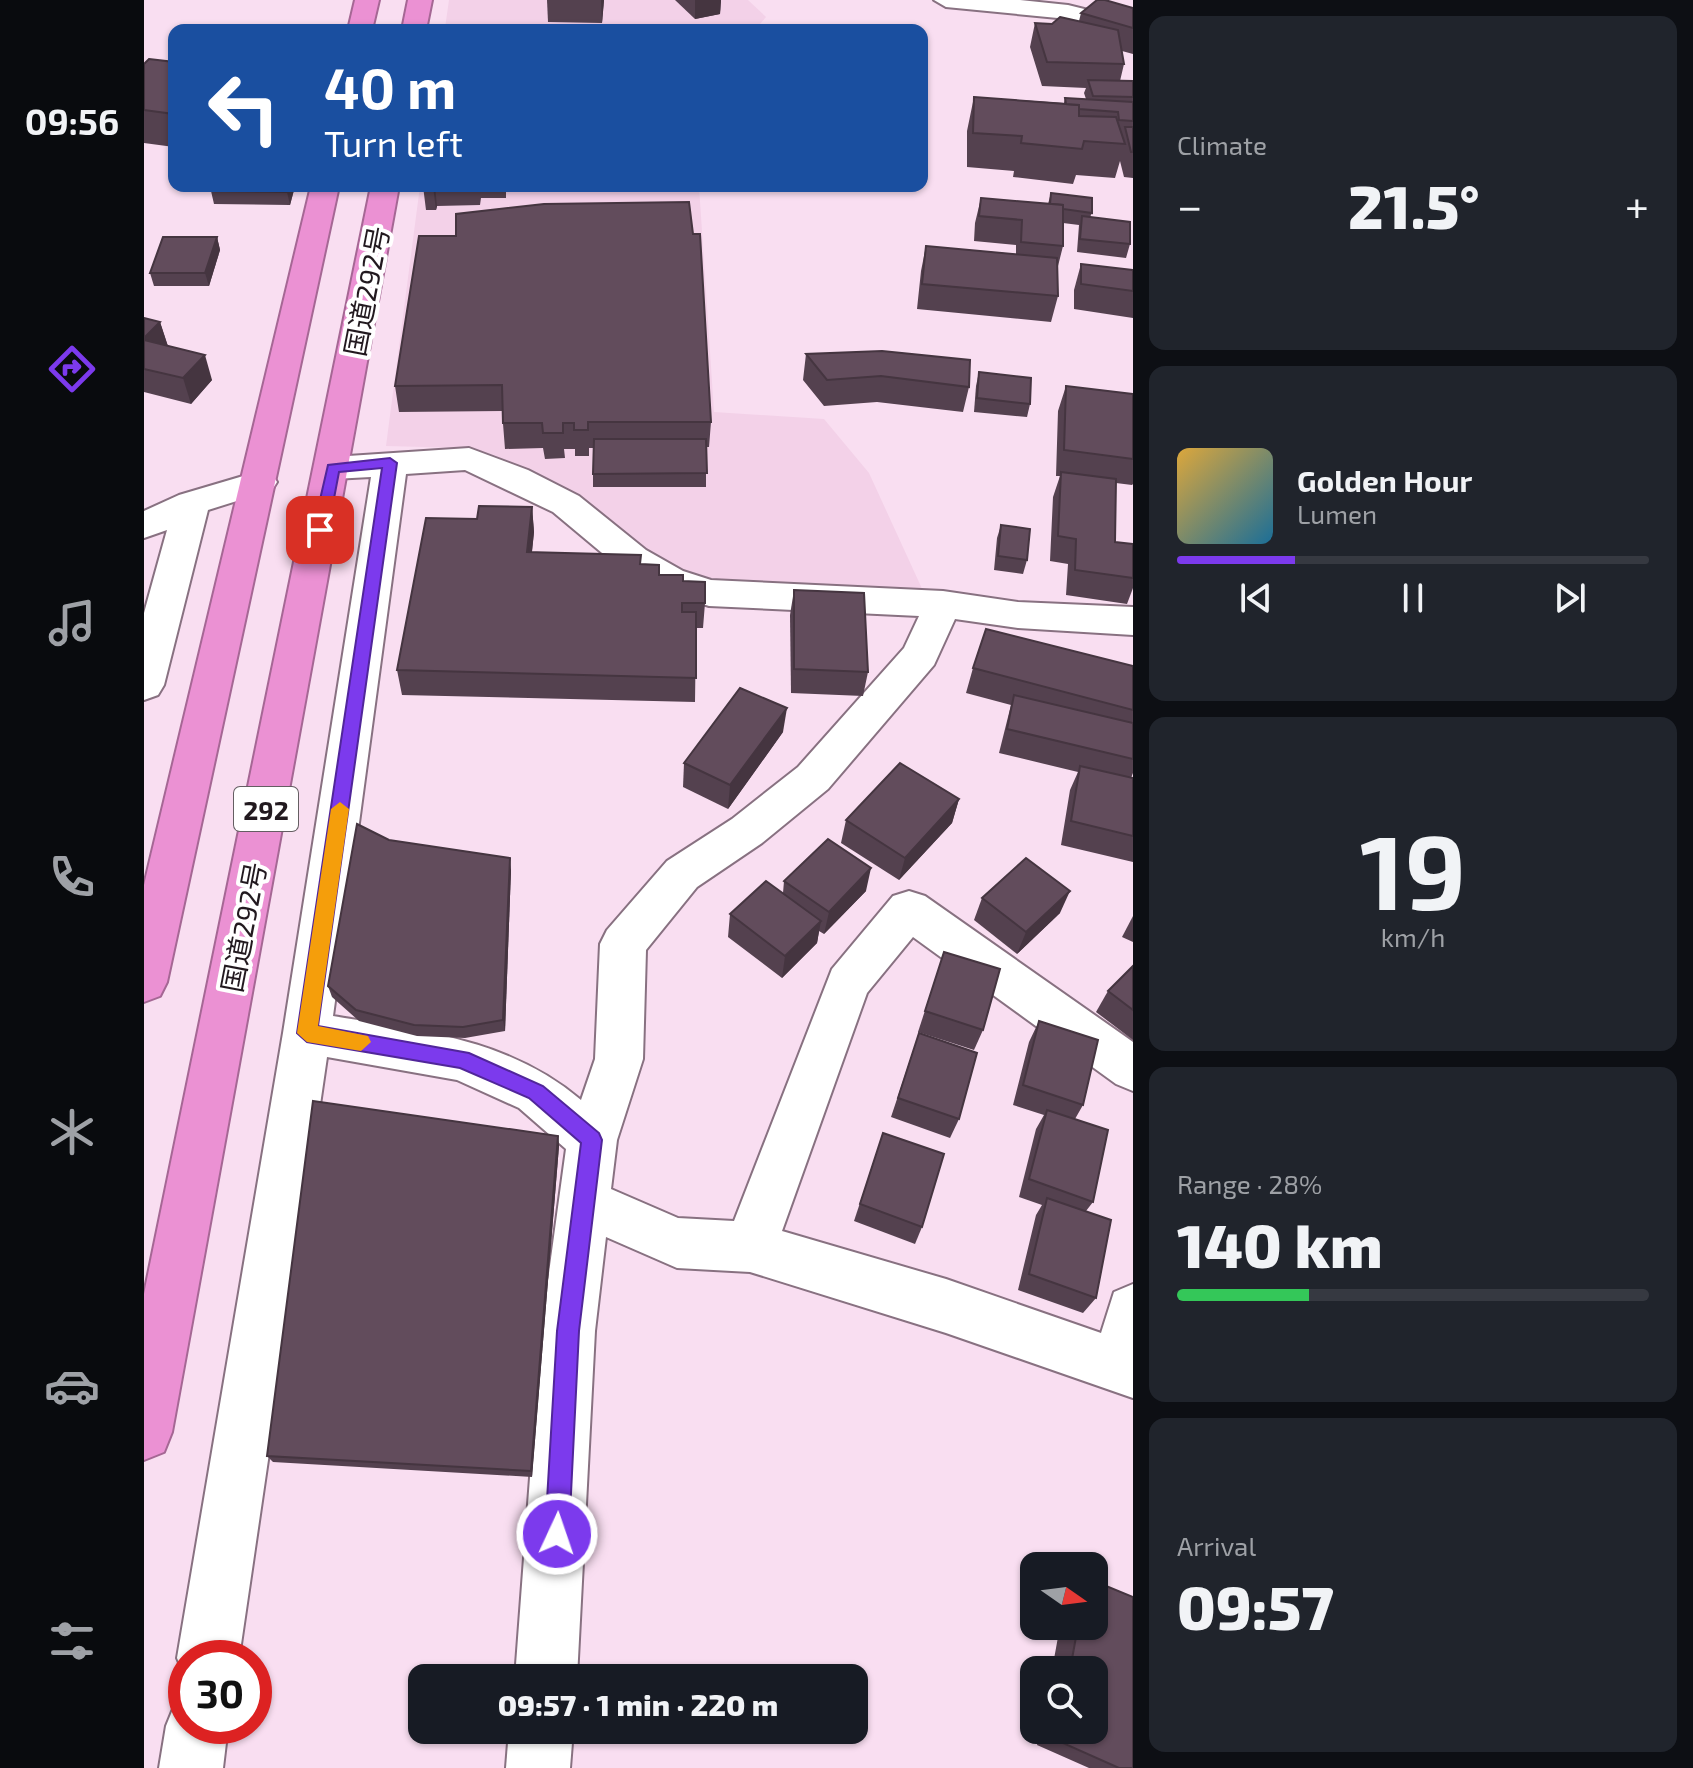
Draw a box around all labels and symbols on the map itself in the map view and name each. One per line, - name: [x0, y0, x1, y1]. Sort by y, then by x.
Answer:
- street label: 国道292号: [337, 223, 395, 359]
- pin: [286, 496, 354, 564]
- road number: 292: [234, 787, 298, 831]
- street label: 国道292号: [214, 859, 272, 995]
- position arrow: [515, 1492, 599, 1576]
- north arrow: [1020, 1552, 1108, 1640]
- speed limit sign: 30: [168, 1640, 272, 1744]

